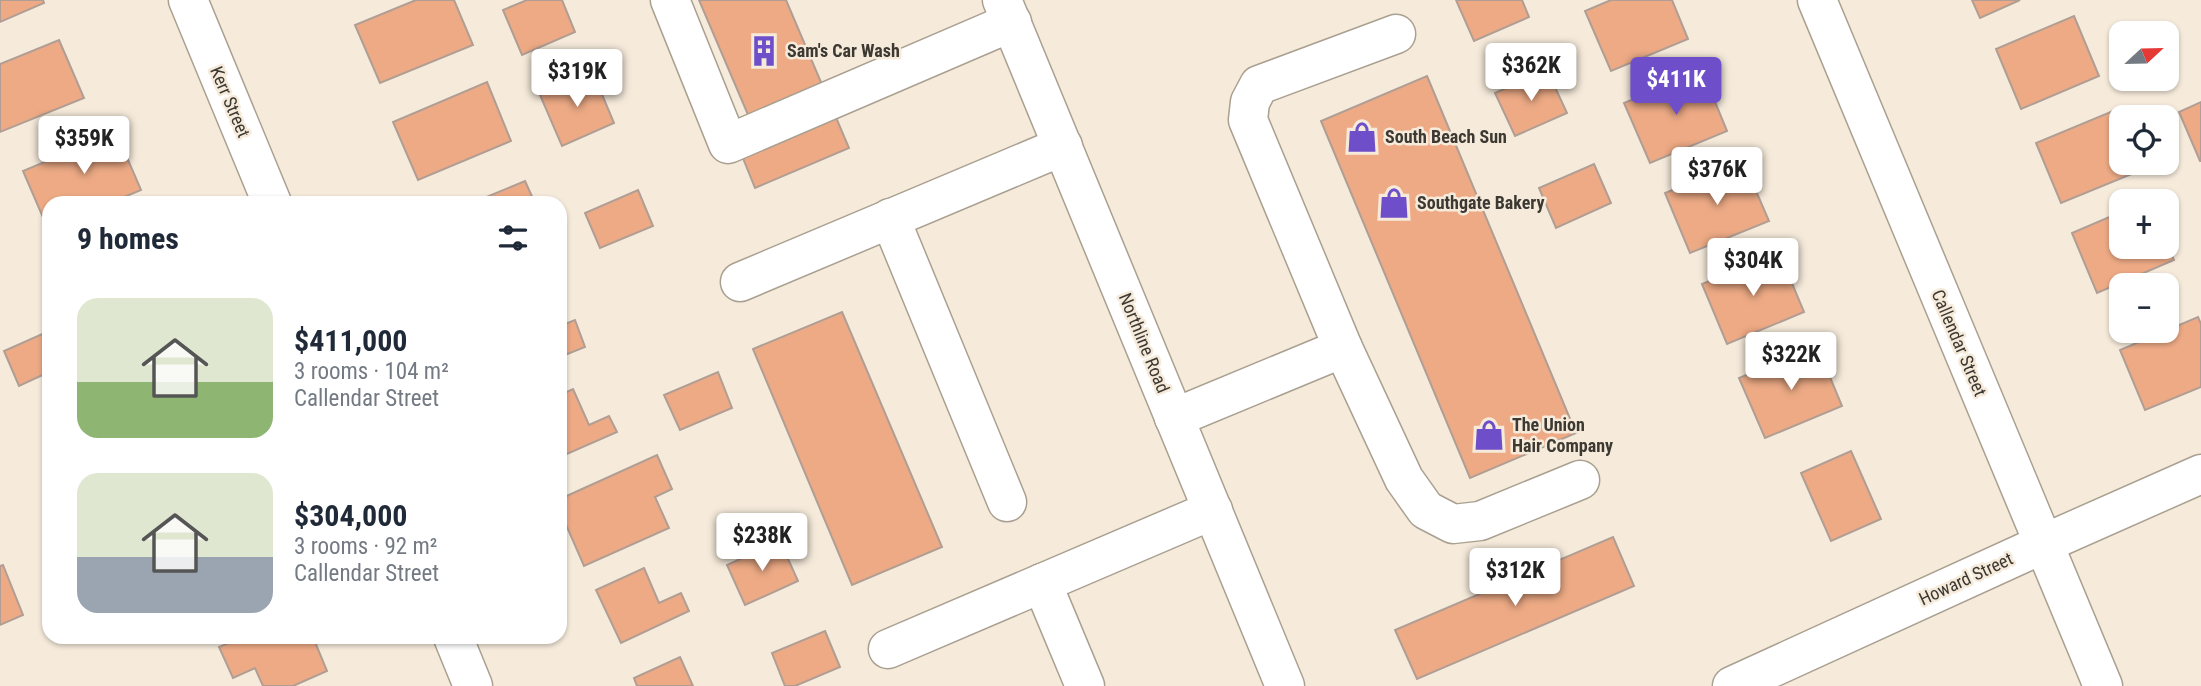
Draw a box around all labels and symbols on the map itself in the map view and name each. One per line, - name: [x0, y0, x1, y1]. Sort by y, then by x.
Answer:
- north arrow: [2109, 21, 2179, 91]
- building icon: Sam's Car Wash: [747, 34, 781, 68]
- place label: Sam's Car Wash: [787, 40, 900, 61]
- pin: $362K: [1482, 43, 1580, 103]
- pin: $319K: [528, 50, 626, 109]
- pin: $411K: [1627, 58, 1725, 117]
- street label: Kerr Street: [206, 63, 255, 141]
- pin: $359K: [35, 116, 133, 176]
- shop icon: South Beach Sun: [1345, 120, 1379, 154]
- place label: South Beach Sun: [1385, 126, 1507, 147]
- pin: $376K: [1668, 148, 1766, 207]
- shop icon: Southgate Bakery: [1377, 186, 1411, 220]
- place label: Southgate Bakery: [1417, 192, 1544, 213]
- pin: $304K: [1704, 238, 1802, 298]
- street label: Callendar Street: [1928, 286, 1991, 399]
- street label: Northline Road: [1115, 290, 1174, 396]
- pin: $322K: [1742, 332, 1840, 392]
- place label: The Union Hair Company: [1512, 414, 1613, 456]
- shop icon: The Union Hair Company: [1472, 418, 1506, 452]
- pin: $238K: [713, 514, 811, 573]
- pin: $312K: [1466, 548, 1564, 608]
- street label: Howard Street: [1916, 548, 2016, 609]

